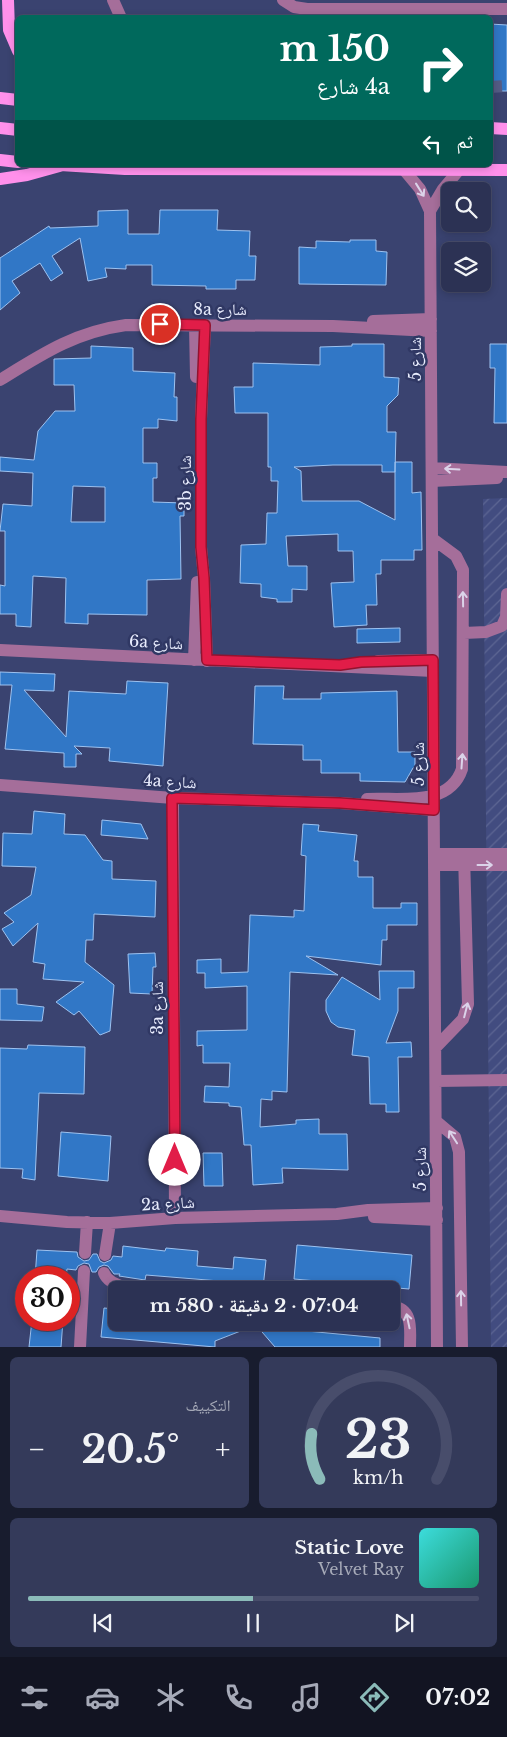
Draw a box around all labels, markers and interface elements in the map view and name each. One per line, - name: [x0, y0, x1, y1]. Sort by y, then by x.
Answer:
- text: 150 m: [279, 27, 390, 70]
- icon: right: [408, 35, 473, 100]
- text: 4a شارع: [317, 73, 390, 100]
- icon: left: [418, 130, 446, 158]
- text: ثم: [456, 130, 473, 153]
- one-way arrow: [415, 182, 425, 196]
- map controls: [441, 182, 491, 292]
- button: search: [441, 182, 491, 232]
- button: layers: [441, 242, 491, 292]
- street label: 8a شارع: [193, 299, 247, 320]
- pin: [139, 303, 181, 345]
- icon: arrive: [146, 310, 174, 338]
- street label: شارع 5: [405, 337, 426, 381]
- street label: 3b شارع: [175, 455, 196, 511]
- one-way arrow: [444, 464, 460, 473]
- one-way arrow: [458, 591, 468, 608]
- street label: 6a شارع: [128, 631, 183, 654]
- street label: شارع 5: [408, 742, 429, 786]
- one-way arrow: [457, 754, 467, 770]
- street label: 4a شارع: [143, 770, 197, 793]
- one-way arrow: [477, 860, 493, 870]
- street label: 3a شارع: [147, 981, 168, 1035]
- one-way arrow: [462, 1002, 471, 1018]
- one-way arrow: [448, 1131, 458, 1145]
- position arrow: [148, 1133, 200, 1185]
- street label: شارع 5: [410, 1147, 431, 1191]
- street label: 2a شارع: [141, 1192, 195, 1215]
- speed limit sign: 30: [15, 1266, 80, 1331]
- one-way arrow: [456, 1291, 466, 1307]
- text: 07:04 · 2 دقيقة · 580 m: [150, 1294, 358, 1317]
- one-way arrow: [403, 1314, 413, 1330]
- text: التكييف: [186, 1395, 231, 1415]
- text: 23: [344, 1408, 411, 1472]
- text: 20.5°: [82, 1426, 179, 1473]
- text: −: [28, 1432, 46, 1467]
- text: +: [215, 1432, 231, 1467]
- text: km/h: [352, 1467, 403, 1489]
- text: Static Love: [294, 1536, 404, 1559]
- text: Velvet Ray: [318, 1559, 404, 1579]
- icon: previous: [89, 1609, 117, 1637]
- icon: pause: [239, 1609, 267, 1637]
- icon: next: [390, 1609, 418, 1637]
- icon: filters: [17, 1680, 52, 1715]
- icon: car: [85, 1680, 120, 1715]
- icon: climate: [153, 1680, 188, 1715]
- icon: phone: [221, 1680, 256, 1715]
- icon: music: [289, 1680, 324, 1715]
- icon: directions: [357, 1680, 392, 1715]
- text: 07:02: [425, 1684, 490, 1711]

